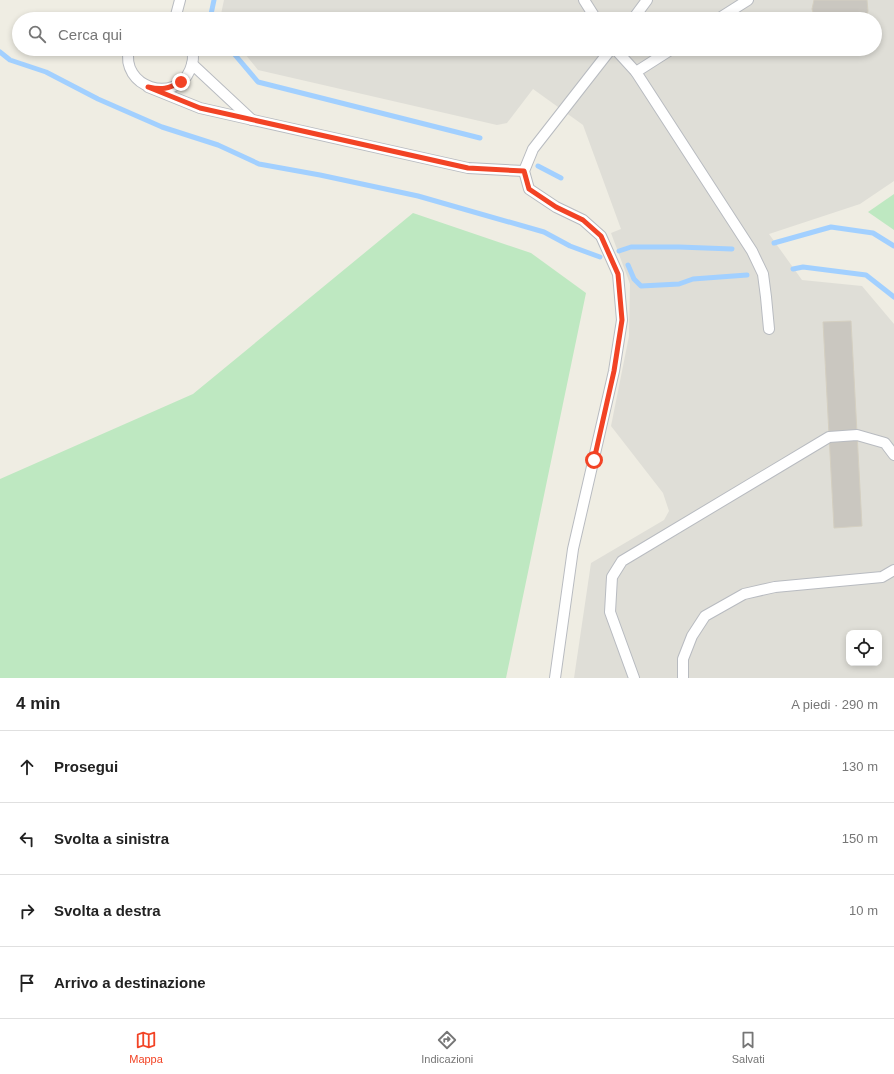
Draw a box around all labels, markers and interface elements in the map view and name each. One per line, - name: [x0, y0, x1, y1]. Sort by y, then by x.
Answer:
- search box: [12, 12, 882, 56]
- icon: search: [26, 23, 48, 45]
- text: Cerca qui: [58, 26, 122, 43]
- route end: [172, 73, 190, 91]
- route start: [585, 451, 603, 469]
- map controls: [846, 630, 882, 666]
- button: locate: [846, 630, 882, 666]
- text: 4 min: [16, 694, 60, 713]
- text: A piedi · 290 m: [791, 697, 878, 712]
- icon: ahead: [16, 756, 38, 778]
- text: Prosegui: [54, 758, 118, 775]
- text: 130 m: [842, 759, 878, 774]
- icon: left: [16, 828, 38, 850]
- text: Svolta a sinistra: [54, 830, 169, 847]
- text: 150 m: [842, 831, 878, 846]
- icon: right: [16, 900, 38, 922]
- text: Svolta a destra: [54, 902, 161, 919]
- text: 10 m: [849, 903, 878, 918]
- icon: arrive: [16, 972, 38, 994]
- text: Arrivo a destinazione: [54, 974, 206, 991]
- tab: Mappa: [129, 1029, 163, 1065]
- tab: Indicazioni: [421, 1029, 473, 1065]
- tab: Salvati: [732, 1029, 765, 1065]

